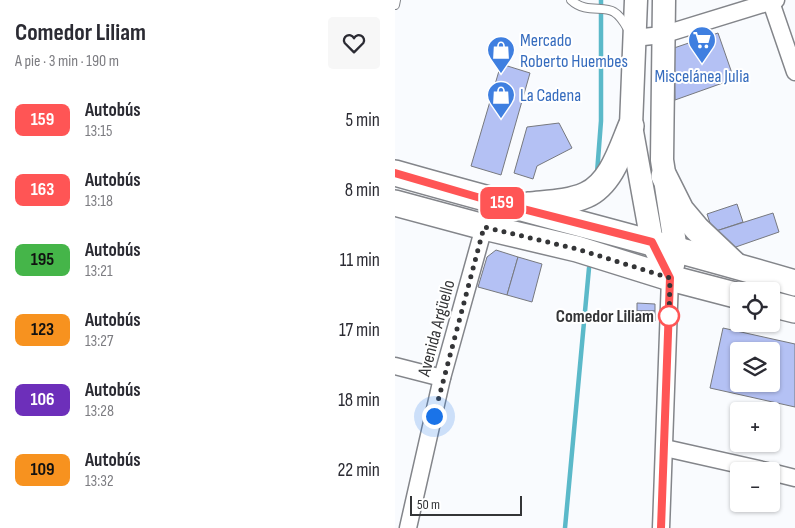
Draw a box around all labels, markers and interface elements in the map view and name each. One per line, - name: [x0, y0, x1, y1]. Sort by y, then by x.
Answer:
- button: heart: [328, 17, 380, 69]
- text: Comedor Liliam: [15, 18, 146, 47]
- supermarket icon: Miscelánea Julia: [687, 25, 717, 64]
- place label: Mercado Roberto Huembes: [520, 30, 628, 72]
- shop icon: Mercado Roberto Huembes: [486, 35, 516, 74]
- text: A pie · 3 min · 190 m: [15, 52, 119, 71]
- place label: Miscelánea Julia: [654, 66, 750, 87]
- shop icon: La Cadena: [486, 80, 516, 119]
- place label: La Cadena: [520, 85, 581, 106]
- text: Autobús: [85, 99, 141, 122]
- text: 159: [31, 109, 54, 130]
- text: 5 min: [345, 109, 380, 132]
- text: 13:15: [85, 122, 112, 141]
- text: Autobús: [85, 169, 141, 192]
- text: 163: [31, 179, 54, 200]
- text: 8 min: [345, 179, 380, 202]
- line badge: 159: [473, 187, 531, 219]
- text: 13:18: [85, 192, 113, 211]
- text: 159: [490, 192, 514, 213]
- text: Autobús: [85, 239, 141, 262]
- text: 195: [31, 249, 54, 270]
- text: 11 min: [340, 249, 380, 272]
- text: 13:21: [85, 262, 113, 281]
- street label: Avenida Argüello: [413, 278, 459, 379]
- map controls: [730, 282, 780, 512]
- button: locate: [730, 282, 780, 332]
- marker: Comedor Liliam: [658, 305, 680, 327]
- place label: Comedor Liliam: [556, 306, 654, 327]
- text: Autobús: [85, 309, 141, 332]
- text: 123: [31, 319, 54, 340]
- text: 17 min: [339, 319, 380, 342]
- text: 13:27: [85, 332, 113, 351]
- button: layers: [730, 342, 780, 392]
- text: Autobús: [85, 379, 141, 402]
- text: 106: [30, 389, 55, 410]
- text: 18 min: [338, 389, 380, 412]
- text: 13:28: [85, 402, 114, 421]
- button: +: [730, 402, 780, 452]
- your location: [422, 404, 447, 429]
- text: Autobús: [85, 449, 141, 472]
- text: 109: [30, 459, 55, 480]
- text: 22 min: [337, 459, 380, 482]
- button: −: [730, 462, 780, 512]
- text: 13:32: [85, 472, 114, 491]
- scale bar: [410, 493, 523, 516]
- text: 50 m: [417, 496, 440, 513]

